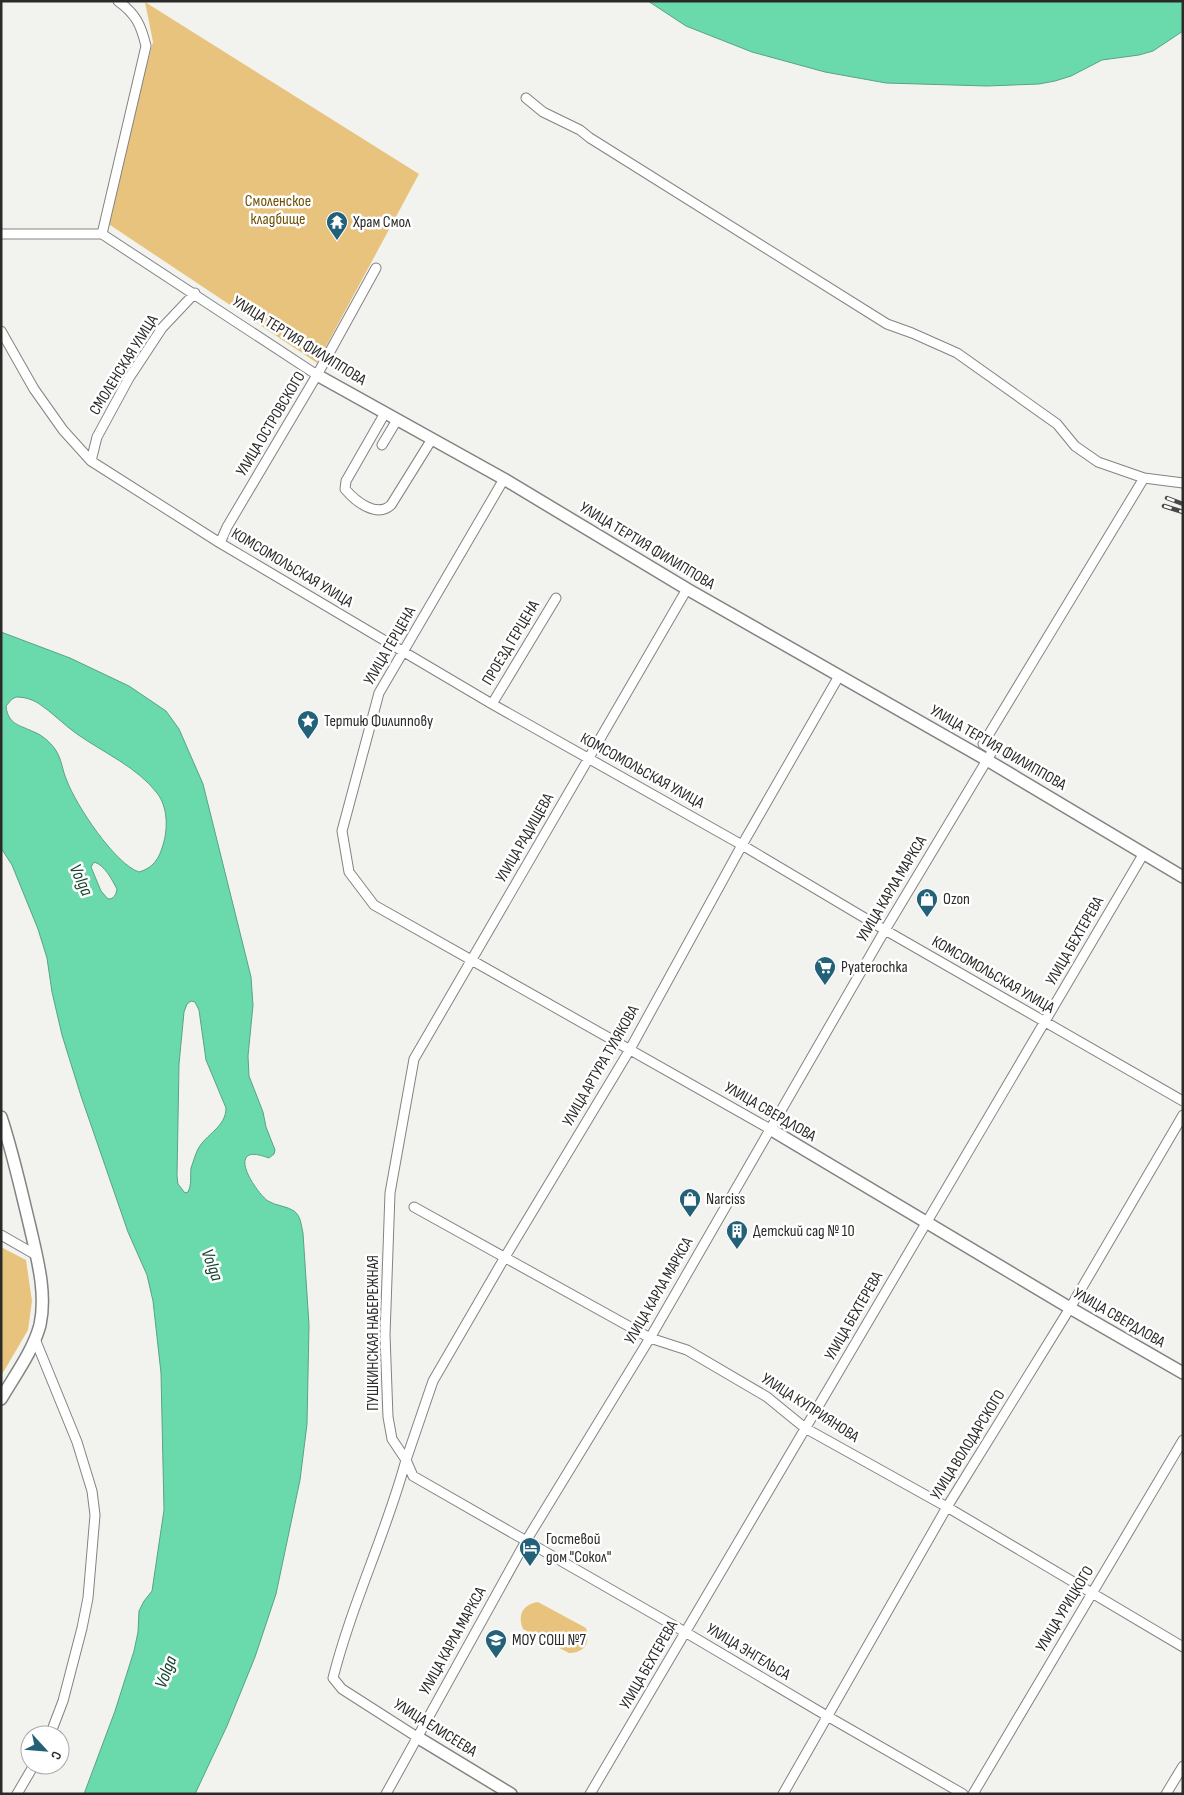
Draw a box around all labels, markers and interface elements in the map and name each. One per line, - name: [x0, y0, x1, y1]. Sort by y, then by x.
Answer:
- park label: Смоленское кладбище: [245, 192, 311, 229]
- temple icon: Храм Смол: [325, 210, 349, 241]
- place label: Храм Смол: [352, 213, 411, 232]
- street label: УЛИЦА ТЕРТИЯ ФИЛИППОВА: [229, 292, 370, 390]
- street label: СМОЛЕНСКАЯ УЛИЦА: [86, 311, 162, 419]
- street label: УЛИЦА ОСТРОВСКОГО: [232, 368, 310, 480]
- street label: УЛИЦА ТЕРТИЯ ФИЛИППОВА: [576, 498, 718, 594]
- street label: КОМСОМОЛЬСКАЯ УЛИЦА: [228, 524, 356, 612]
- street label: ПРОЕЗД ГЕРЦЕНА: [478, 597, 544, 689]
- street label: УЛИЦА ГЕРЦЕНА: [360, 603, 420, 689]
- street label: УЛИЦА ТЕРТИЯ ФИЛИППОВА: [926, 701, 1070, 795]
- place icon: Тертию Филиппову: [296, 709, 320, 740]
- place label: Тертию Филиппову: [324, 712, 433, 731]
- street label: КОМСОМОЛЬСКАЯ УЛИЦА: [577, 729, 707, 813]
- street label: УЛИЦА РАДИЩЕВА: [492, 790, 558, 886]
- street label: УЛИЦА КАРЛА МАРКСА: [853, 832, 931, 945]
- water label: Volga: [65, 861, 98, 900]
- shop icon: Ozon: [915, 887, 939, 918]
- place label: Ozon: [943, 890, 970, 909]
- street label: УЛИЦА БЕХТЕРЕВА: [1042, 893, 1108, 989]
- street label: КОМСОМОЛЬСКАЯ УЛИЦА: [928, 932, 1058, 1018]
- supermarket icon: Pyaterochka: [813, 955, 837, 986]
- place label: Pyaterochka: [841, 958, 908, 977]
- street label: УЛИЦА АРТУРА ТУЛЯКОВА: [559, 1002, 643, 1130]
- street label: УЛИЦА СВЕРДЛОВА: [721, 1078, 819, 1146]
- shop icon: Narciss: [678, 1187, 702, 1218]
- place label: Narciss: [706, 1190, 746, 1209]
- building icon: Детский сад № 10: [725, 1219, 749, 1250]
- place label: Детский сад № 10: [753, 1222, 855, 1241]
- street label: УЛИЦА КАРЛА МАРКСА: [621, 1234, 697, 1348]
- water label: Volga: [197, 1246, 228, 1285]
- street label: ПУШКИНСКАЯ НАБЕРЕЖНАЯ: [364, 1255, 383, 1411]
- street label: УЛИЦА БЕХТЕРЕВА: [821, 1268, 887, 1364]
- street label: УЛИЦА СВЕРДЛОВА: [1070, 1284, 1168, 1352]
- street label: УЛИЦА КУПРИЯНОВА: [758, 1369, 863, 1447]
- street label: УЛИЦА ВОЛОДАРСКОГО: [927, 1387, 1009, 1503]
- place label: Гостевой дом "Сокол": [546, 1530, 611, 1567]
- hotel icon: Гостевой дом "Сокол": [518, 1536, 542, 1567]
- street label: УЛИЦА УРИЦКОГО: [1032, 1563, 1098, 1655]
- street label: УЛИЦА КАРЛА МАРКСА: [416, 1584, 491, 1698]
- street label: УЛИЦА БЕХТЕРЕВА: [616, 1617, 682, 1713]
- street label: УЛИЦА ЭНГЕЛЬСА: [703, 1619, 794, 1685]
- school or university icon: МОУ СОШ №7: [484, 1628, 508, 1659]
- place label: МОУ СОШ №7: [512, 1631, 587, 1650]
- water label: Volga: [150, 1652, 182, 1691]
- street label: УЛИЦА ЕЛИСЕЕВА: [390, 1695, 480, 1761]
- north arrow: [20, 1725, 70, 1775]
- text: С: [47, 1749, 65, 1762]

